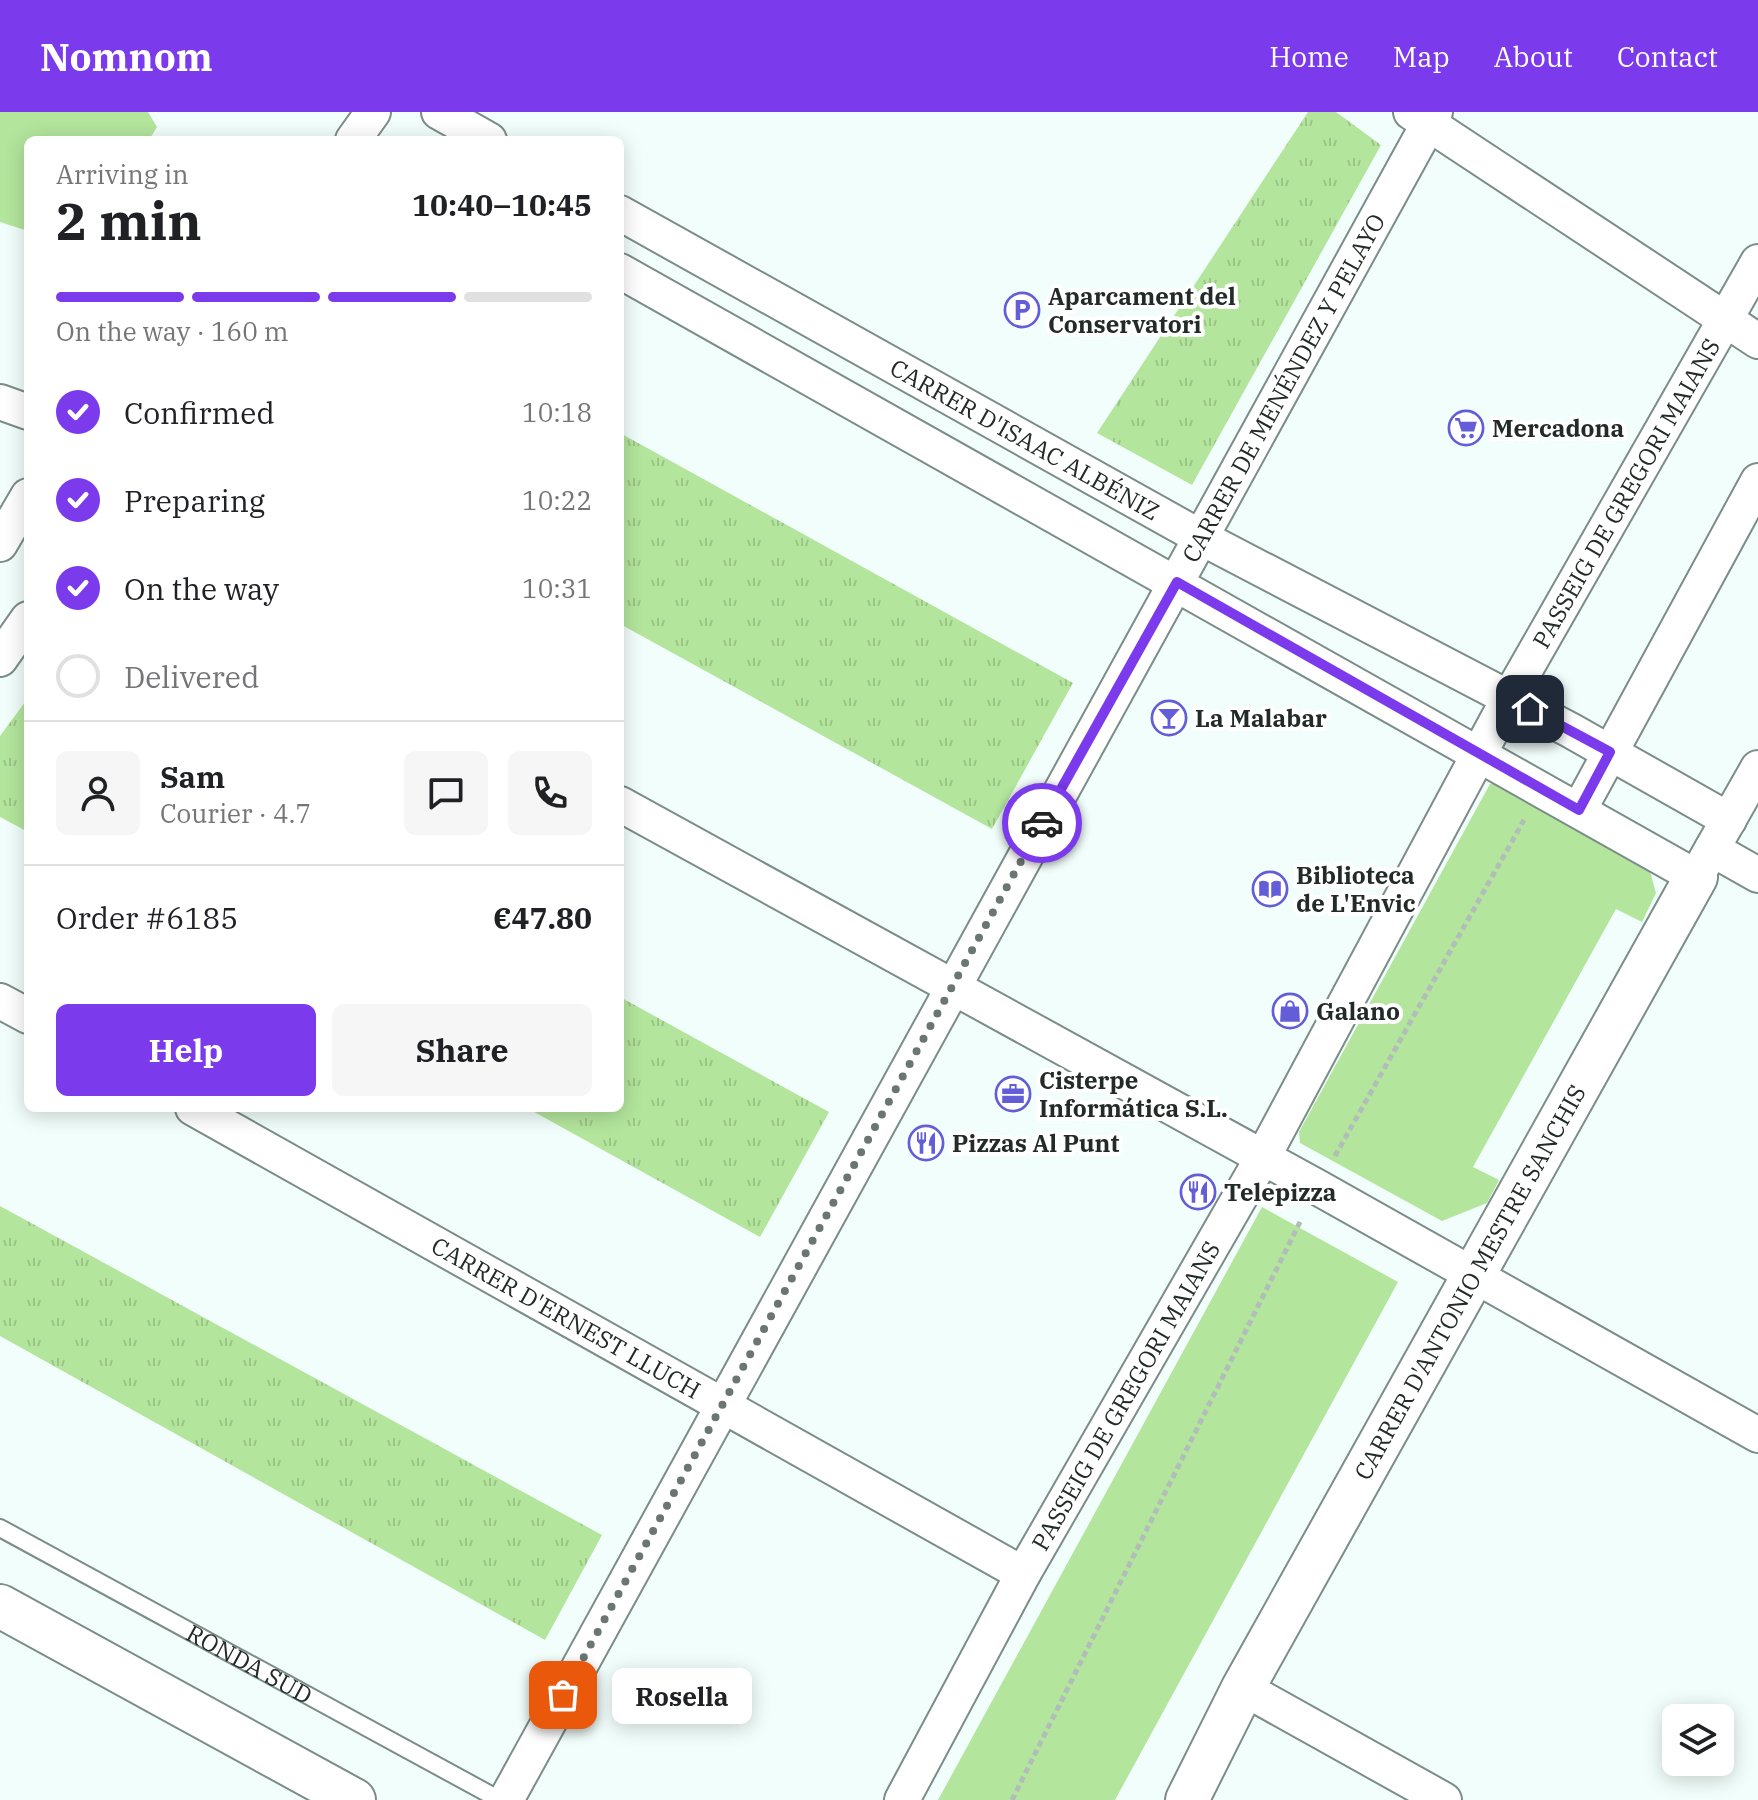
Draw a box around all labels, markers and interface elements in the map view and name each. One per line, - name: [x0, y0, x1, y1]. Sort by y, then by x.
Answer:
- text: Nomnom: [40, 32, 213, 81]
- text: Home: [1269, 38, 1349, 75]
- text: Map: [1393, 38, 1450, 75]
- text: About: [1494, 38, 1573, 75]
- text: Contact: [1617, 38, 1718, 75]
- text: Arriving in: [56, 157, 189, 191]
- text: 10:40–10:45: [412, 185, 592, 224]
- text: 2 min: [56, 187, 202, 254]
- street label: CARRER DE MENÉNDEZ Y PELAYO: [1174, 208, 1392, 568]
- place label: Aparcament del Conservatori: [1048, 280, 1236, 340]
- parking icon: Aparcament del Conservatori: [1003, 291, 1041, 329]
- text: On the way · 160 m: [56, 314, 289, 348]
- street label: PASSEIG DE GREGORI MAIANS: [1525, 333, 1727, 654]
- street label: CARRER D'ISAAC ALBÉNIZ: [885, 351, 1166, 527]
- icon: check: [56, 390, 100, 434]
- text: Confirmed: [124, 393, 275, 432]
- text: 10:18: [522, 395, 592, 429]
- supermarket icon: Mercadona: [1447, 409, 1485, 447]
- place label: Mercadona: [1492, 412, 1624, 444]
- icon: check: [56, 478, 100, 522]
- text: Preparing: [124, 481, 265, 520]
- text: 10:22: [522, 483, 592, 517]
- icon: check: [56, 566, 100, 610]
- text: On the way: [124, 569, 279, 608]
- text: 10:31: [522, 571, 592, 605]
- text: Delivered: [124, 657, 259, 696]
- pin: [1496, 675, 1564, 743]
- icon: home: [1508, 687, 1552, 731]
- bar icon: La Malabar: [1150, 699, 1188, 737]
- place label: La Malabar: [1195, 702, 1327, 734]
- button: person: [56, 751, 140, 835]
- button: chat: [404, 751, 488, 835]
- button: phone: [508, 751, 592, 835]
- text: Sam: [160, 757, 225, 796]
- courier: [1002, 783, 1082, 863]
- text: Courier · 4.7: [160, 796, 311, 830]
- icon: car: [1020, 801, 1064, 845]
- place label: Biblioteca de L'Envic: [1296, 859, 1416, 919]
- library icon: Biblioteca de L'Envic: [1251, 870, 1289, 908]
- text: Order #6185: [56, 898, 238, 937]
- text: €47.80: [493, 898, 592, 937]
- shop icon: Galano: [1271, 992, 1309, 1030]
- place label: Galano: [1316, 995, 1400, 1027]
- button: Help: [56, 1004, 316, 1096]
- button: Share: [332, 1004, 592, 1096]
- place label: Cisterpe Informática S.L.: [1039, 1064, 1228, 1124]
- office icon: Cisterpe Informática S.L.: [994, 1075, 1032, 1113]
- street label: CARRER D'ANTONIO MESTRE SANCHIS: [1346, 1079, 1593, 1486]
- restaurant icon: Pizzas Al Punt: [907, 1124, 945, 1162]
- place label: Pizzas Al Punt: [952, 1127, 1119, 1159]
- restaurant icon: Telepizza: [1179, 1173, 1217, 1211]
- place label: Telepizza: [1224, 1176, 1337, 1208]
- street label: CARRER D'ERNEST LLUCH: [426, 1229, 707, 1406]
- street label: PASSEIG DE GREGORI MAIANS: [1024, 1235, 1227, 1556]
- street label: RONDA SUD: [181, 1616, 318, 1711]
- pin: [529, 1661, 597, 1729]
- callout: Rosella: [611, 1667, 751, 1723]
- icon: bag: [541, 1673, 585, 1717]
- text: Rosella: [635, 1679, 729, 1713]
- map controls: [1662, 1704, 1734, 1776]
- button: layers: [1662, 1704, 1734, 1776]

